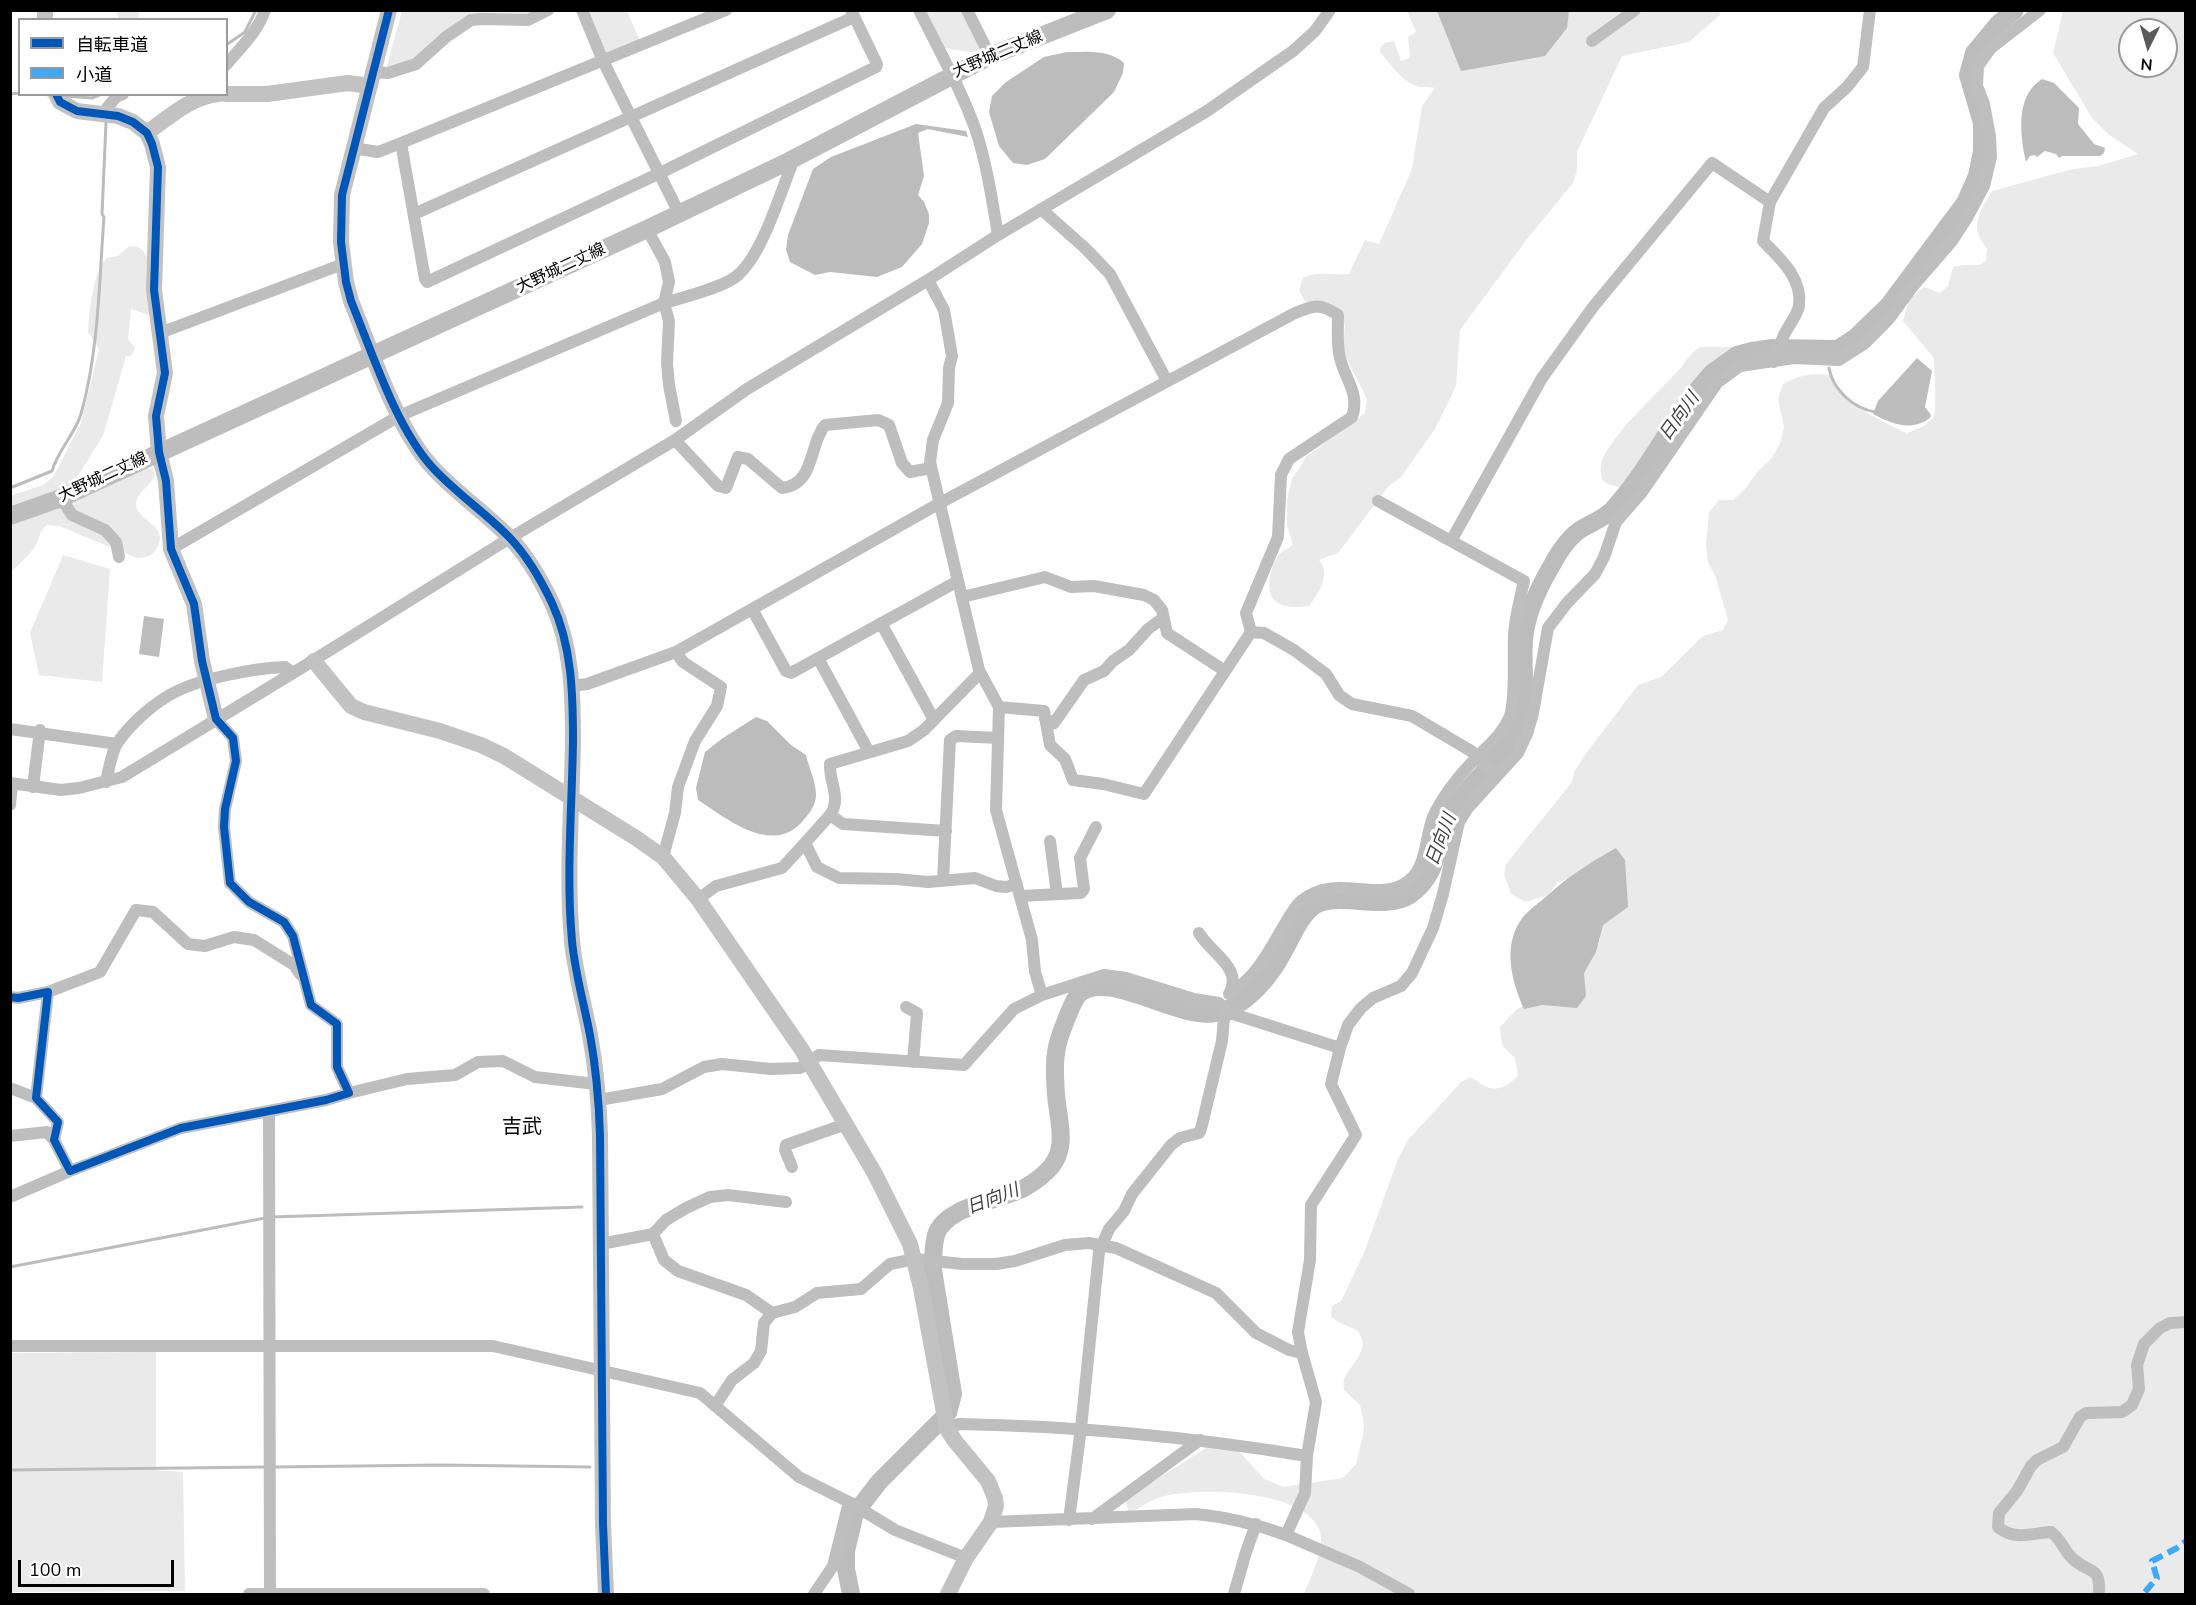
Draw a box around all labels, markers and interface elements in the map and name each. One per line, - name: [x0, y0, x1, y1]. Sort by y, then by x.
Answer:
- legend: [18, 18, 228, 96]
- north arrow: [2118, 18, 2178, 78]
- street label: 大野城二丈線: [950, 27, 1046, 83]
- text: 自転車道: [76, 33, 148, 57]
- text: N: [2140, 52, 2154, 75]
- text: 小道: [76, 63, 112, 87]
- street label: 大野城二丈線: [513, 240, 609, 298]
- water label: 日向川: [1655, 389, 1705, 445]
- street label: 大野城二丈線: [55, 449, 151, 507]
- water label: 日向川: [1422, 811, 1462, 869]
- district label: 吉武: [502, 1116, 542, 1140]
- water label: 日向川: [964, 1180, 1022, 1220]
- scale bar: [21, 1548, 177, 1586]
- text: 100 m: [29, 1558, 81, 1582]

